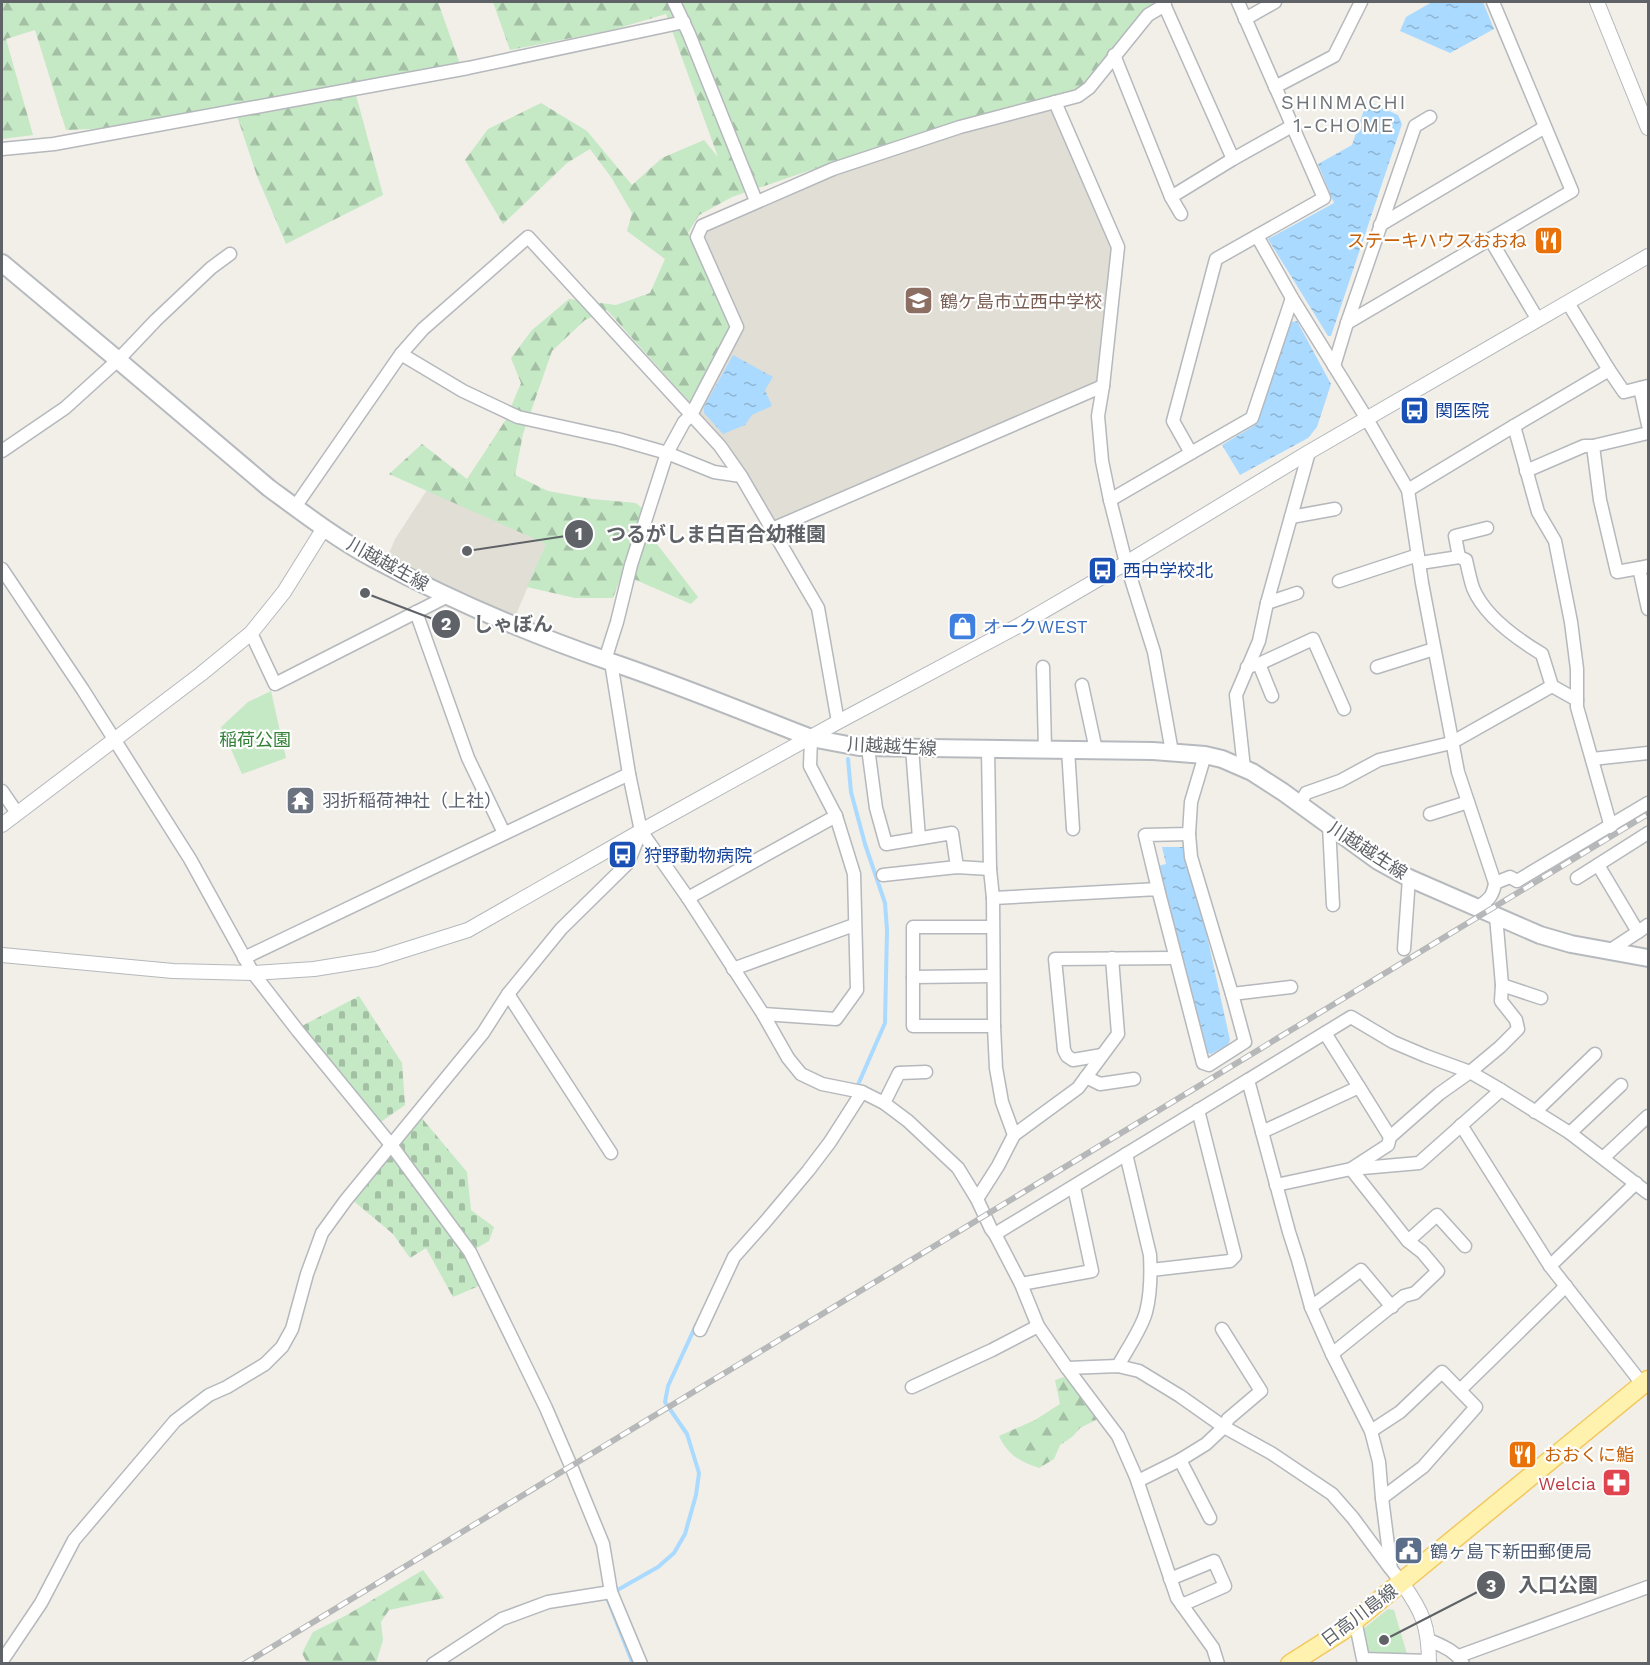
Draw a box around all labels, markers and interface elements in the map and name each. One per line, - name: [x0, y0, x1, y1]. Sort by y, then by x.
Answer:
- district label: SHINMACHI 1-CHOME: [1281, 90, 1407, 137]
- restaurant icon: ステーキハウスおおね: [1532, 224, 1564, 256]
- place label: ステーキハウスおおね: [1347, 230, 1527, 251]
- school or university icon: 鶴ケ島市立西中学校: [903, 285, 935, 317]
- place label: 鶴ケ島市立西中学校: [940, 291, 1102, 312]
- bus stop icon: 関医院: [1398, 394, 1430, 426]
- place label: 関医院: [1435, 400, 1489, 421]
- callout: つるがしま白百合幼稚園: [564, 515, 838, 553]
- text: つるがしま白百合幼稚園: [606, 522, 826, 546]
- text: 1: [575, 523, 583, 544]
- street label: 川越越生線: [344, 533, 432, 595]
- bus stop icon: 西中学校北: [1086, 554, 1118, 586]
- place label: 西中学校北: [1123, 560, 1213, 581]
- callout: しゃぼん: [431, 605, 565, 643]
- shop icon: オークWEST: [946, 610, 978, 642]
- text: しゃぼん: [473, 612, 553, 636]
- text: 2: [441, 613, 451, 634]
- place label: オークWEST: [983, 616, 1088, 637]
- park label: 稲荷公園: [219, 729, 291, 750]
- street label: 川越越生線: [847, 733, 937, 759]
- temple icon: 羽折稲荷神社（上社）: [285, 784, 317, 816]
- place label: 羽折稲荷神社（上社）: [322, 790, 502, 811]
- street label: 川越越生線: [1325, 817, 1411, 883]
- bus stop icon: 狩野動物病院: [607, 839, 639, 871]
- place label: 狩野動物病院: [644, 845, 752, 866]
- restaurant icon: おおくに鮨: [1507, 1438, 1539, 1470]
- place label: おおくに鮨: [1544, 1444, 1634, 1465]
- pharmacy icon: Welcia: [1601, 1467, 1633, 1499]
- place label: Welcia: [1538, 1473, 1596, 1494]
- public building icon: 鶴ヶ島下新田郵便局: [1393, 1535, 1425, 1567]
- place label: 鶴ヶ島下新田郵便局: [1430, 1541, 1592, 1562]
- callout: 入口公園: [1476, 1566, 1610, 1604]
- text: 入口公園: [1518, 1573, 1598, 1597]
- text: 3: [1486, 1575, 1496, 1596]
- street label: 日高川島線: [1317, 1580, 1401, 1650]

